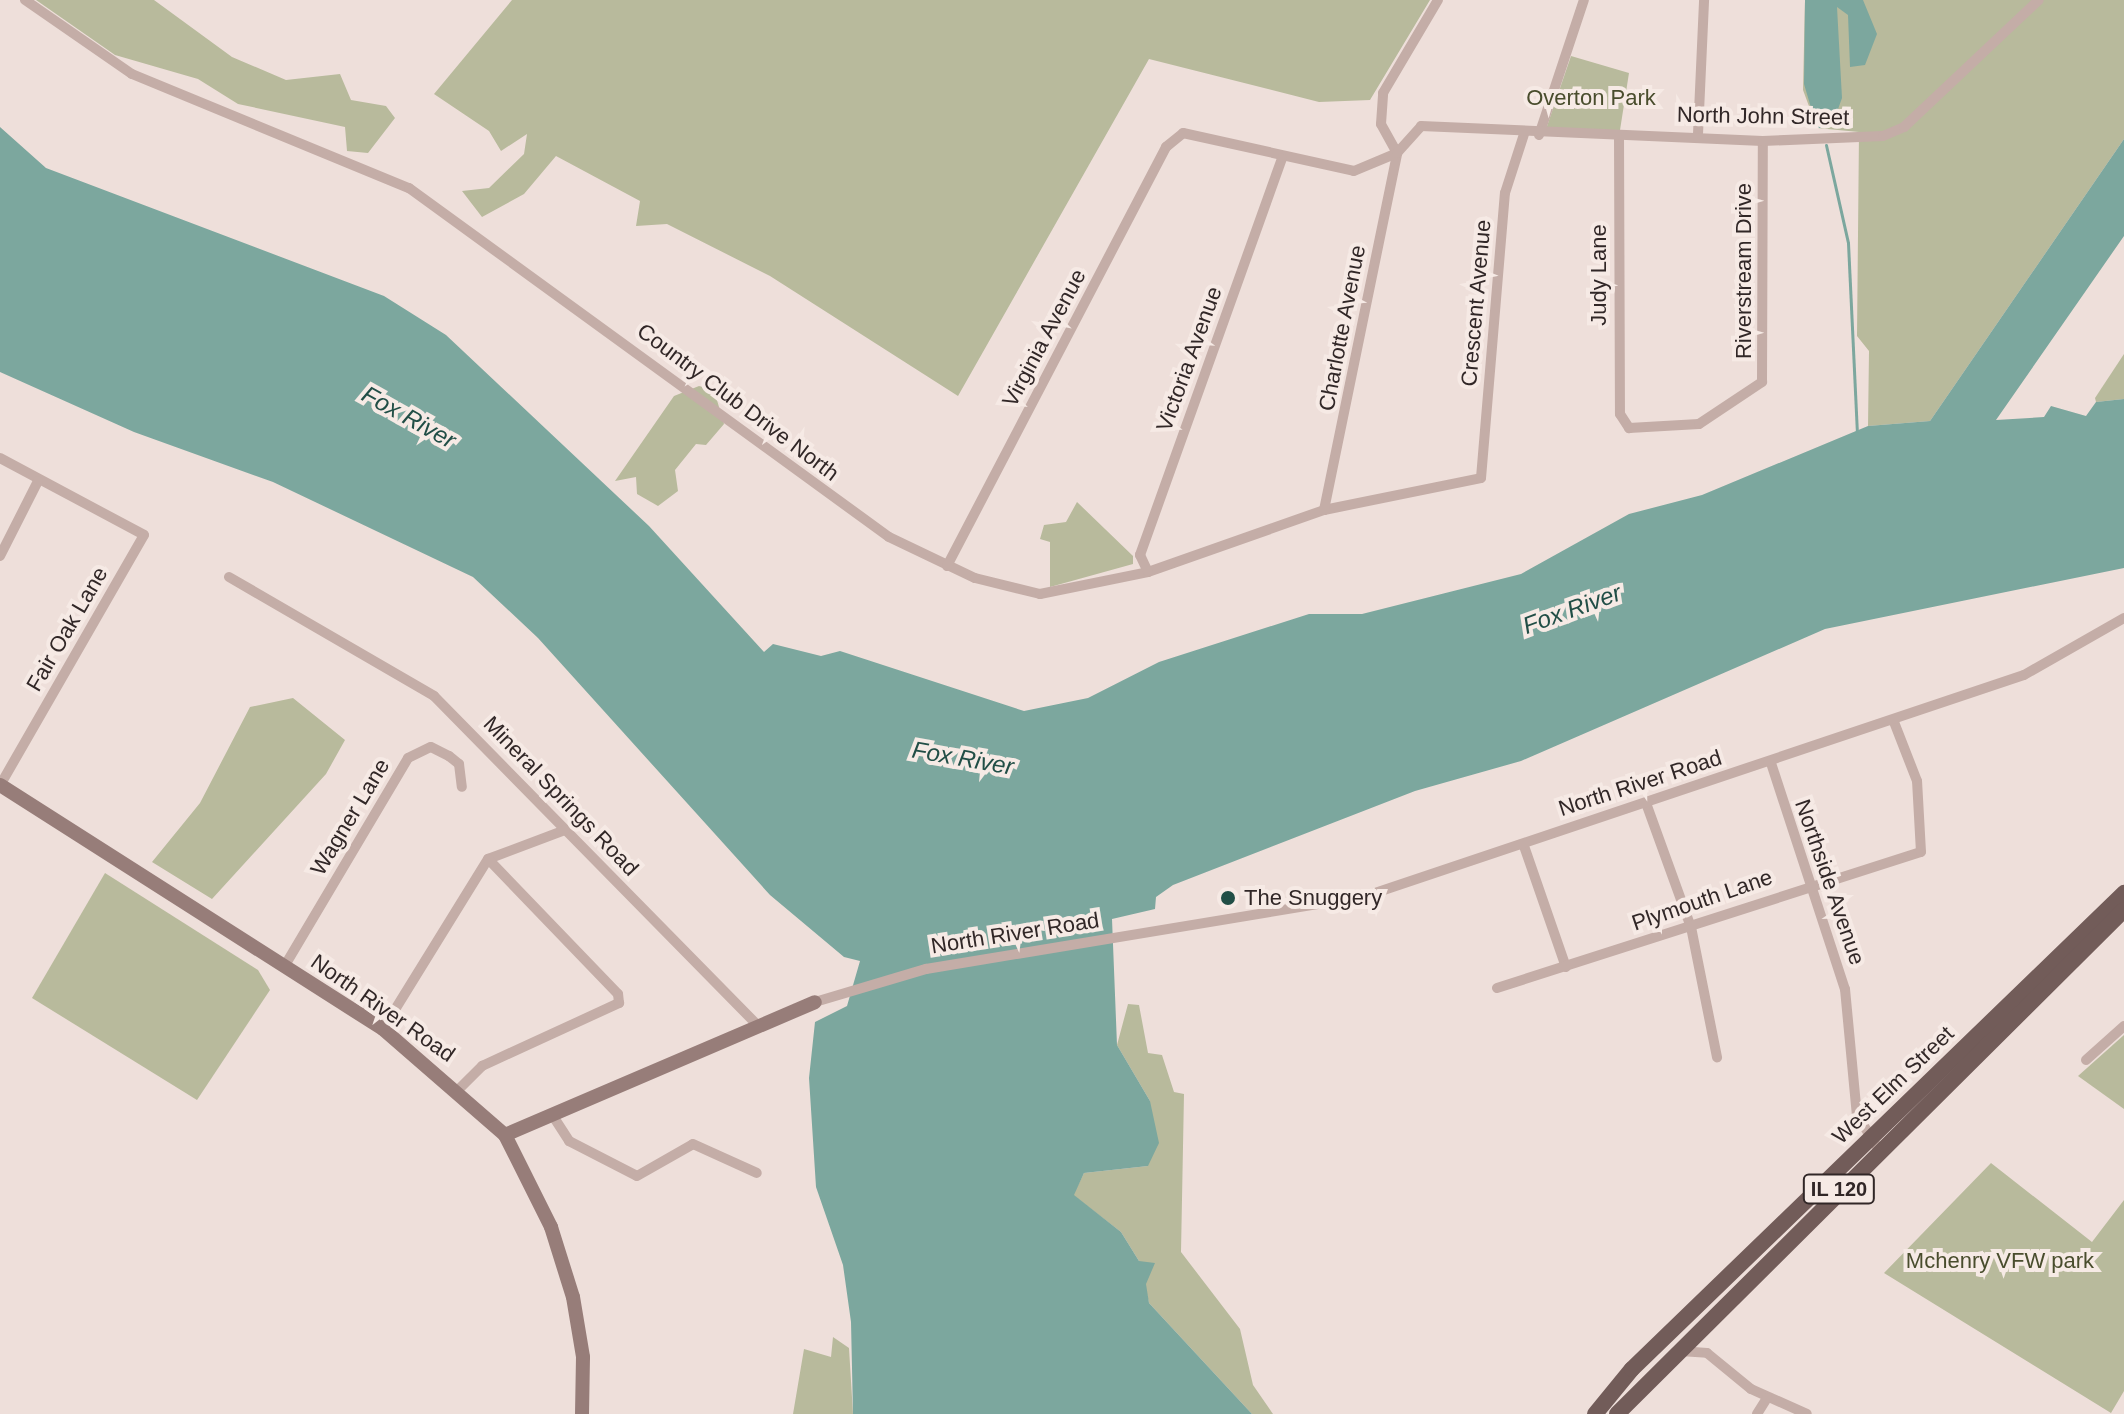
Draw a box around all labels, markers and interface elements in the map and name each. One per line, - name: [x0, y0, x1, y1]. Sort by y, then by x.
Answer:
- park label: Overton Park: [1526, 85, 1656, 111]
- street label: North John Street: [1677, 101, 1849, 131]
- street label: Riverstream Drive: [1731, 183, 1757, 359]
- street label: Crescent Avenue: [1456, 218, 1496, 388]
- street label: Judy Lane: [1586, 224, 1612, 326]
- street label: Charlotte Avenue: [1313, 242, 1371, 414]
- street label: Virginia Avenue: [996, 264, 1092, 412]
- street label: Victoria Avenue: [1150, 282, 1228, 436]
- street label: Country Club Drive North: [632, 318, 844, 486]
- water label: Fox River: [357, 380, 461, 454]
- street label: Fair Oak Lane: [21, 562, 113, 696]
- water label: Fox River: [1519, 578, 1625, 640]
- street label: Mineral Springs Road: [478, 711, 644, 881]
- water label: Fox River: [910, 735, 1016, 781]
- street label: North River Road: [1555, 744, 1725, 822]
- street label: Wagner Lane: [305, 754, 395, 880]
- street label: Northside Avenue: [1789, 795, 1871, 969]
- street label: Plymouth Lane: [1628, 864, 1776, 936]
- place label: The Snuggery: [1244, 885, 1382, 911]
- marker: The Snuggery: [1219, 889, 1237, 907]
- street label: North River Road: [929, 907, 1101, 959]
- street label: North River Road: [306, 948, 460, 1068]
- street label: West Elm Street: [1827, 1020, 1959, 1150]
- road number: IL 120: [1801, 1173, 1877, 1205]
- park label: Mchenry VFW park: [1906, 1248, 2094, 1274]

